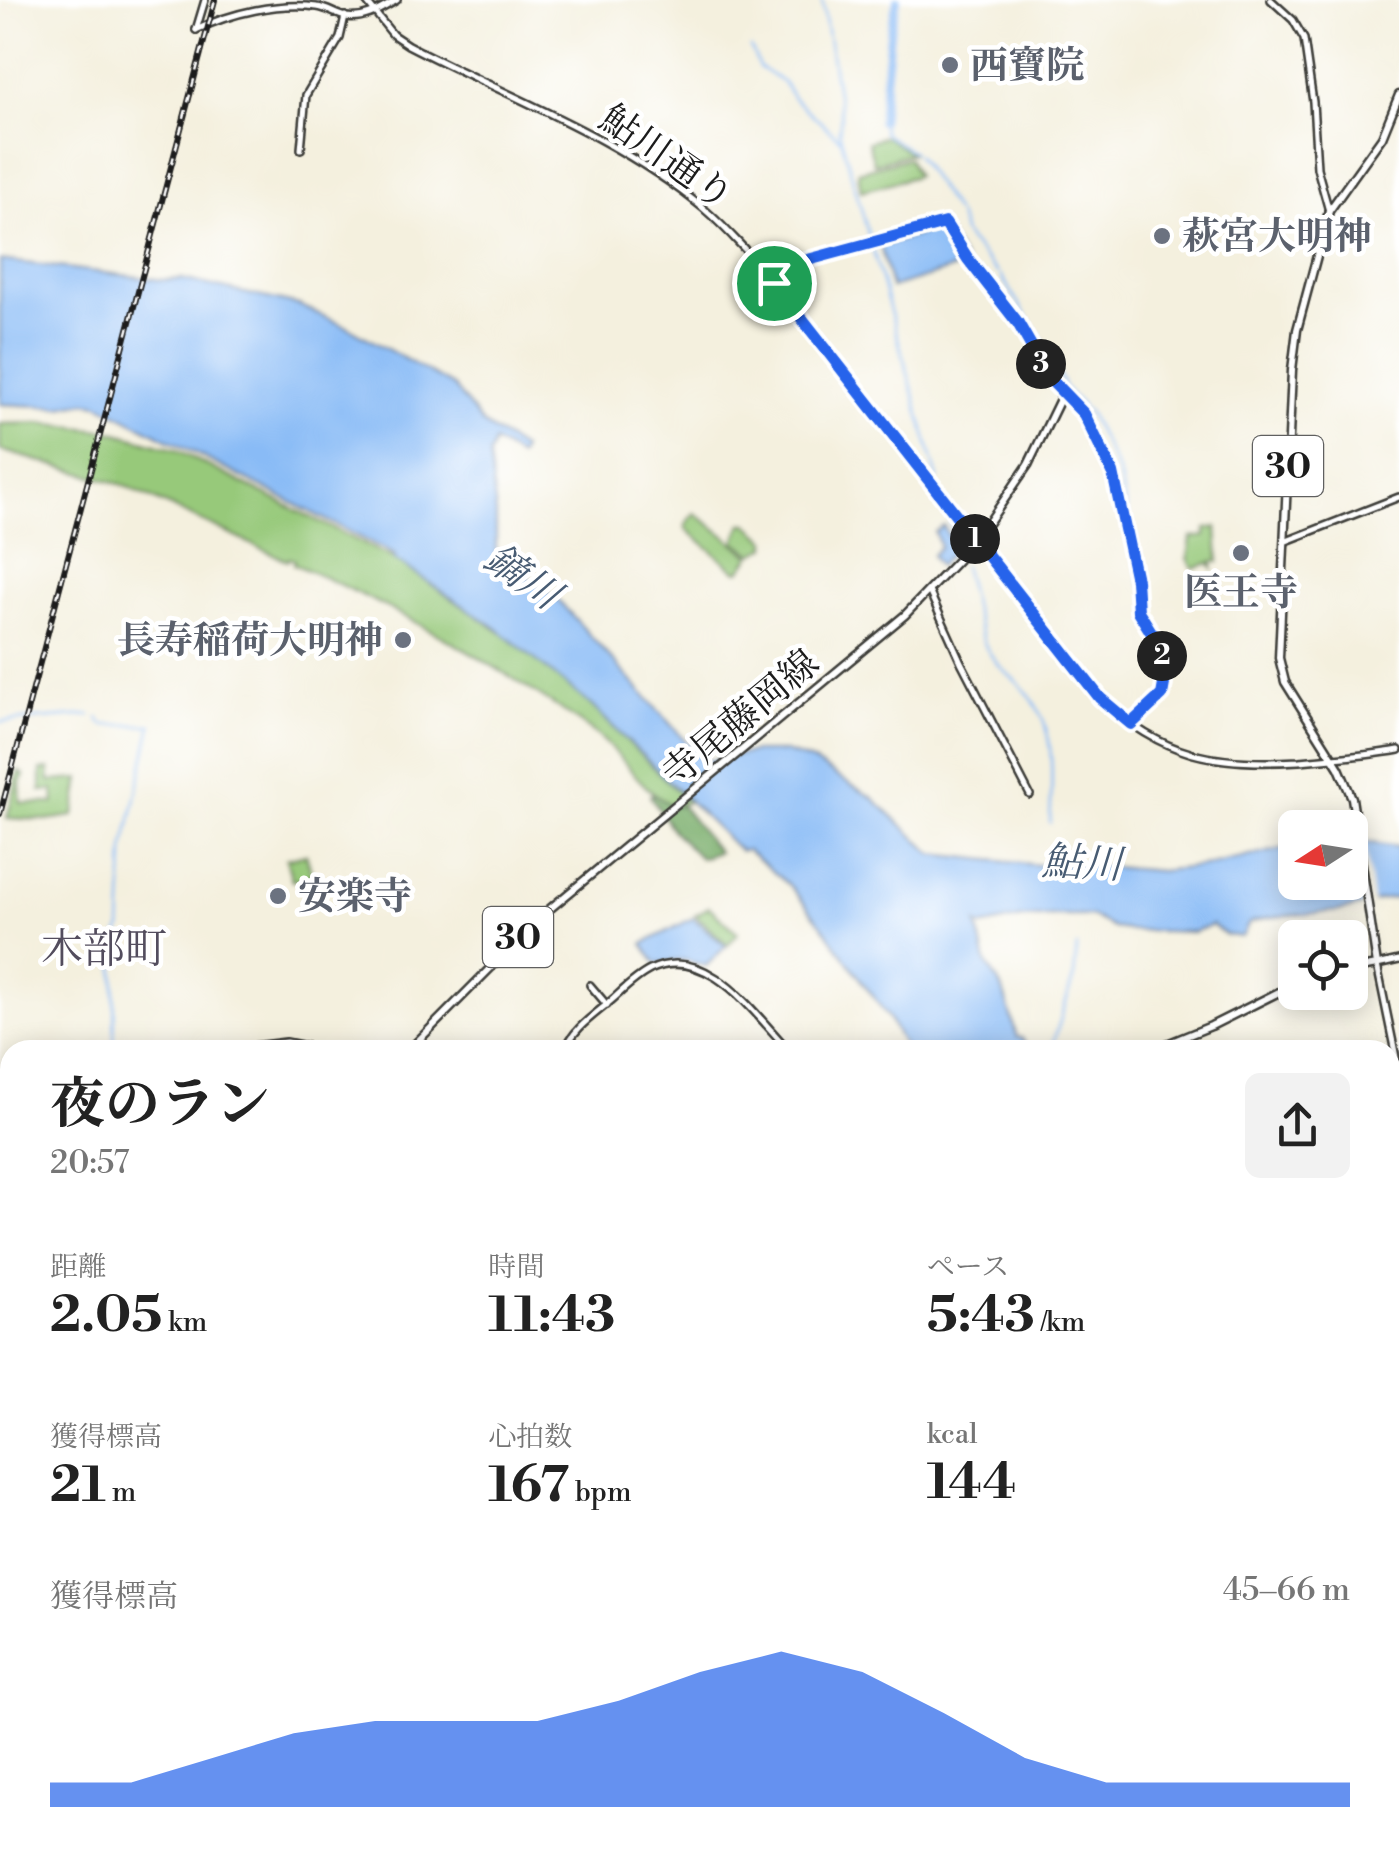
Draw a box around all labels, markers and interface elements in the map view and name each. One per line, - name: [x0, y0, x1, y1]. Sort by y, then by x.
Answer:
- place label: 西寶院: [970, 43, 1084, 90]
- marker: 西寶院: [939, 54, 961, 76]
- street label: 鮎川通り: [590, 95, 742, 221]
- place label: 萩宮大明神: [1182, 214, 1372, 261]
- marker: 萩宮大明神: [1151, 225, 1173, 247]
- pin: [732, 241, 817, 326]
- icon: arrive: [747, 256, 802, 311]
- pin: 3: [1016, 339, 1066, 389]
- text: 3: [1033, 346, 1049, 381]
- road number: 30: [1253, 436, 1323, 496]
- pin: 1: [950, 514, 1000, 564]
- text: 1: [968, 521, 982, 556]
- water label: 鏑川: [475, 534, 572, 623]
- marker: 医王寺: [1230, 542, 1252, 564]
- place label: 医王寺: [1184, 570, 1298, 617]
- place label: 長寿稲荷大明神: [117, 618, 383, 665]
- marker: 長寿稲荷大明神: [392, 629, 414, 651]
- pin: 2: [1137, 631, 1187, 681]
- text: 2: [1153, 638, 1171, 673]
- street label: 寺尾藤岡線: [653, 640, 829, 798]
- north arrow: [1278, 810, 1368, 900]
- map controls: [1278, 810, 1368, 1010]
- water label: 鮎川: [1041, 837, 1127, 891]
- place label: 安楽寺: [298, 874, 412, 921]
- marker: 安楽寺: [267, 885, 289, 907]
- road number: 30: [483, 907, 553, 967]
- button: locate: [1278, 920, 1368, 1010]
- district label: 木部町: [41, 924, 167, 977]
- text: 夜のラン: [50, 1071, 270, 1140]
- button: share: [1245, 1073, 1350, 1178]
- text: 20:57: [50, 1143, 129, 1183]
- text: 距離: [50, 1250, 106, 1285]
- text: 時間: [488, 1250, 544, 1285]
- text: ペース: [927, 1250, 1009, 1285]
- text: 2.05: [50, 1285, 162, 1347]
- text: 11:43: [488, 1285, 615, 1347]
- text: 5:43: [927, 1285, 1035, 1347]
- text: km: [162, 1305, 207, 1340]
- text: /km: [1035, 1305, 1085, 1340]
- text: kcal: [927, 1417, 977, 1452]
- text: 獲得標高: [50, 1420, 162, 1455]
- text: 心拍数: [488, 1420, 572, 1455]
- text: 144: [927, 1452, 1016, 1514]
- text: 21: [50, 1455, 106, 1517]
- text: 167: [488, 1455, 569, 1517]
- text: m: [106, 1475, 136, 1510]
- text: bpm: [569, 1475, 632, 1510]
- text: 45–66 m: [1223, 1570, 1350, 1610]
- text: 獲得標高: [50, 1577, 178, 1617]

